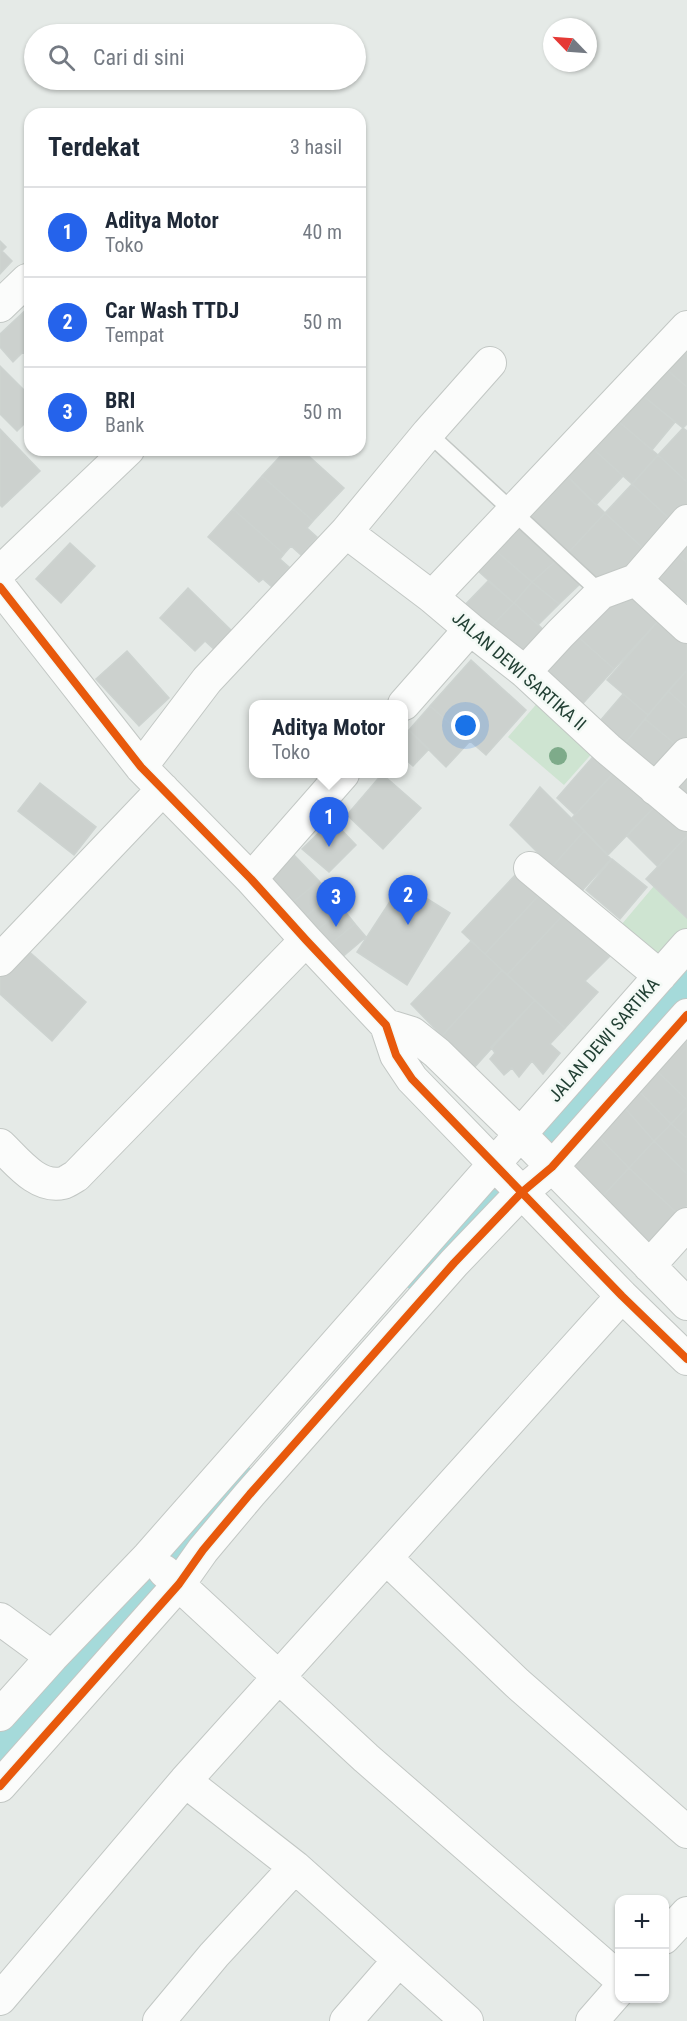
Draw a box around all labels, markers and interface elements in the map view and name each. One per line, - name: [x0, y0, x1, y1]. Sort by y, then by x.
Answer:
- north arrow: [543, 18, 597, 72]
- search box: [24, 24, 366, 90]
- icon: search: [45, 41, 78, 74]
- text: Cari di sini: [93, 45, 185, 70]
- text: Terdekat: [48, 132, 140, 162]
- text: 3 hasil: [290, 135, 342, 159]
- text: Aditya Motor: [105, 208, 219, 233]
- text: 1: [62, 220, 73, 244]
- text: 40 m: [303, 220, 342, 244]
- text: Toko: [105, 233, 144, 257]
- text: Car Wash TTDJ: [105, 298, 239, 323]
- text: 2: [62, 310, 73, 334]
- text: 50 m: [303, 310, 342, 334]
- text: Tempat: [105, 323, 164, 347]
- text: BRI: [105, 388, 135, 413]
- text: 3: [62, 400, 73, 424]
- text: 50 m: [303, 400, 342, 424]
- text: Bank: [105, 413, 144, 437]
- street label: JALAN DEWI SARTIKA II: [448, 607, 591, 735]
- popup: [249, 700, 408, 778]
- your location: [451, 711, 480, 740]
- text: Aditya Motor: [272, 715, 385, 740]
- text: Toko: [272, 740, 310, 764]
- pin: 1: [310, 798, 348, 847]
- pin: 2: [388, 876, 428, 925]
- pin: 3: [316, 878, 356, 927]
- street label: JALAN DEWI SARTIKA: [544, 973, 664, 1106]
- map controls: [615, 1895, 669, 2003]
- button: +: [615, 1895, 669, 1949]
- button: −: [615, 1949, 669, 2003]

